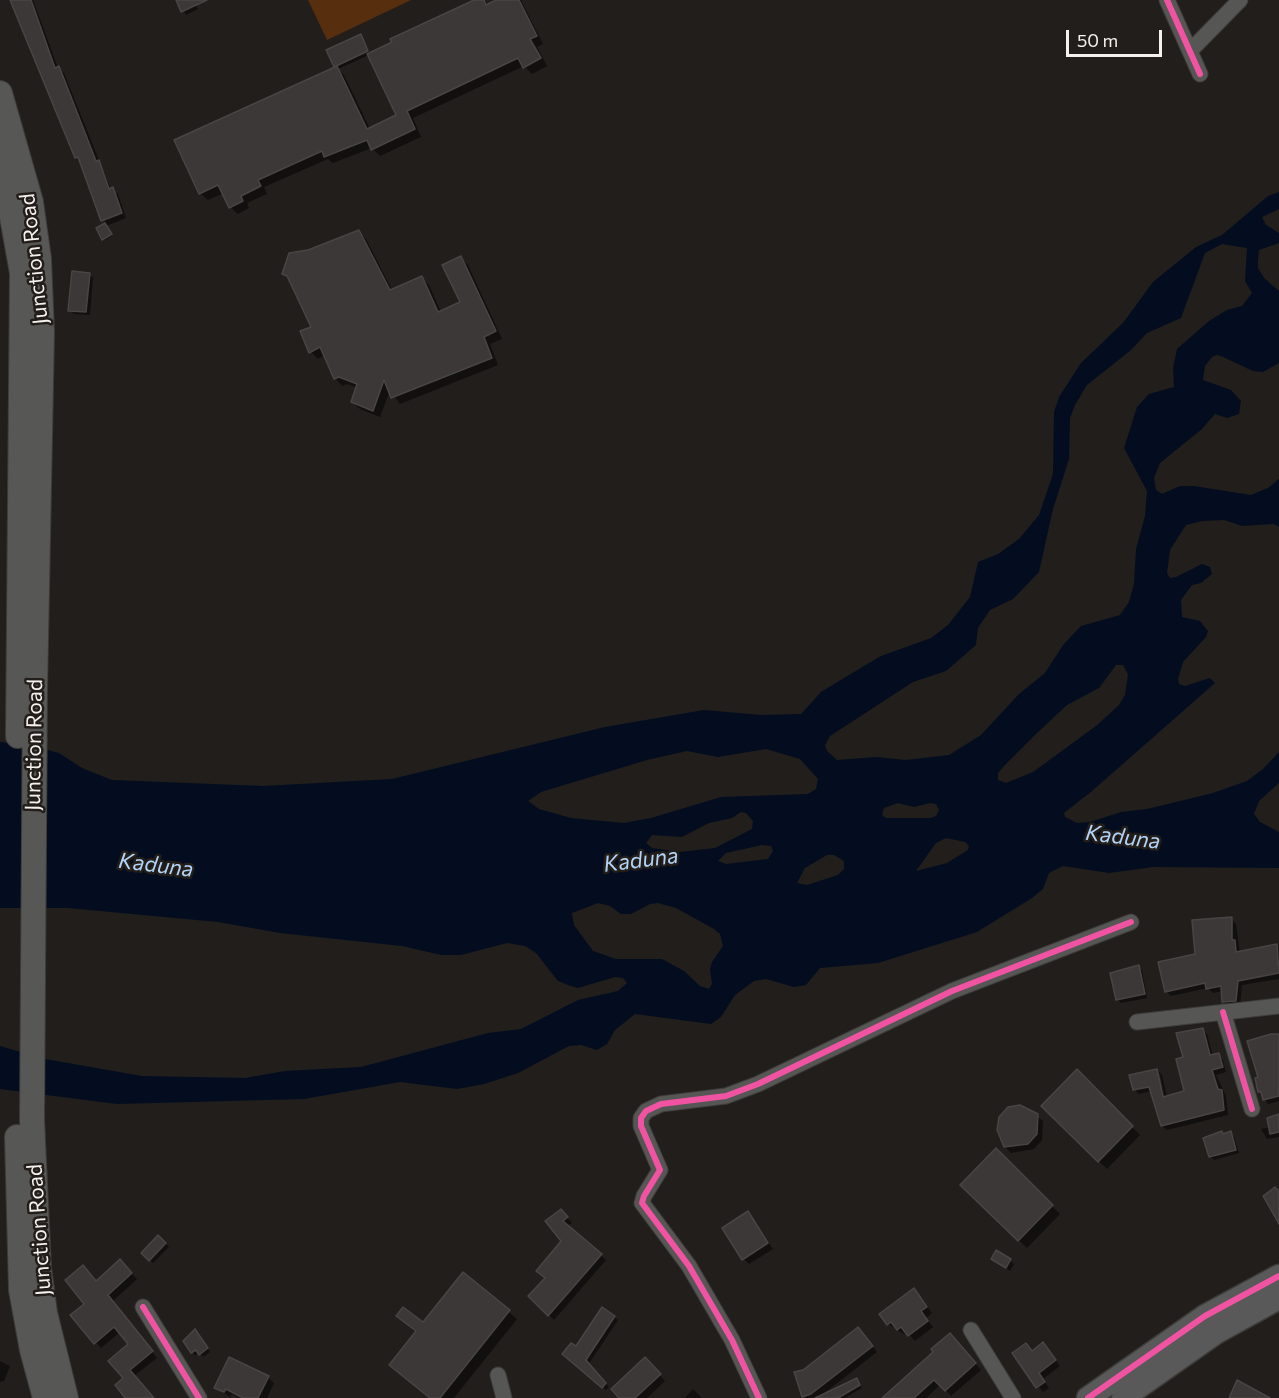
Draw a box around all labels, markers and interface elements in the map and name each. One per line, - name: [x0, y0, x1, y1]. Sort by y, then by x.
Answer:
- scale bar: [1069, 18, 1165, 56]
- text: 50 m: [1077, 29, 1118, 51]
- street label: Junction Road: [15, 192, 53, 326]
- street label: Junction Road: [20, 679, 48, 811]
- water label: Kaduna: [1084, 819, 1162, 855]
- water label: Kaduna: [602, 842, 680, 878]
- water label: Kaduna: [117, 847, 195, 883]
- street label: Junction Road: [22, 1163, 56, 1297]

